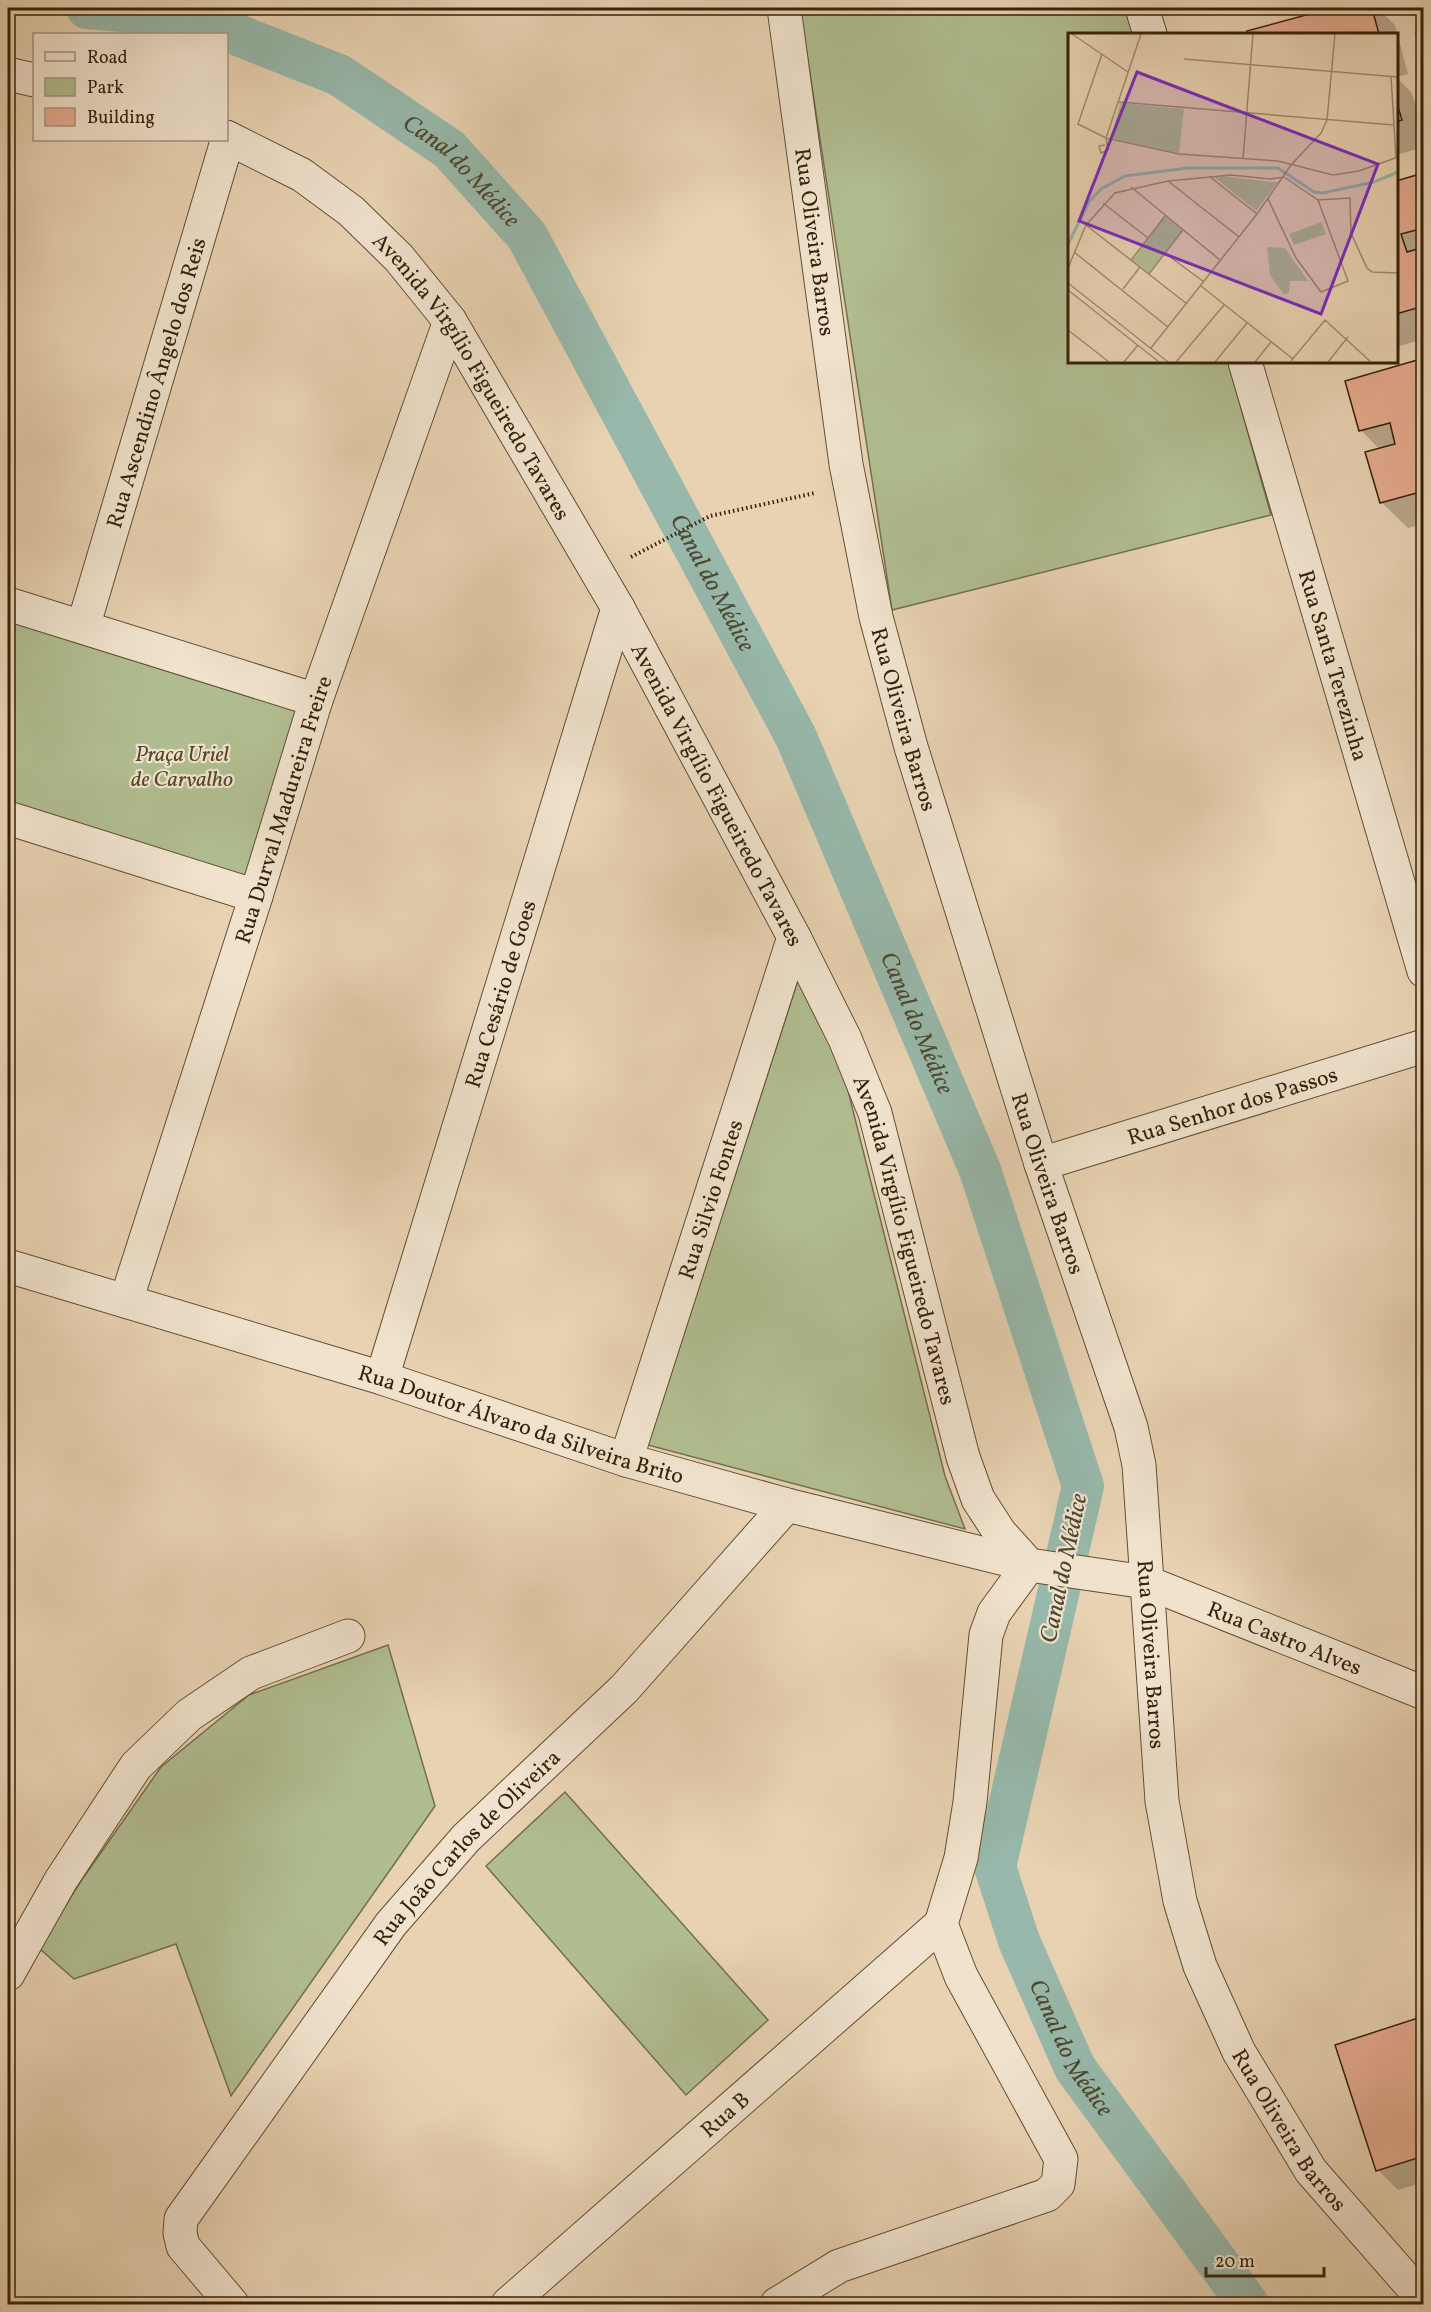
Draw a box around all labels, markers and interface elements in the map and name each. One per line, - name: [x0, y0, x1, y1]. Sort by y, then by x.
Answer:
- legend: [33, 33, 228, 141]
- inset map: [1068, 33, 1398, 363]
- text: Road: [87, 46, 128, 71]
- text: Park: [87, 76, 124, 101]
- text: Building: [87, 106, 155, 131]
- water label: Canal do Médice: [395, 108, 527, 236]
- street label: Rua Oliveira Barros: [785, 146, 841, 338]
- street label: Avenida Virgílio Figueiredo Tavares: [364, 227, 576, 527]
- street label: Rua Ascendino Ângelo dos Reis: [100, 234, 216, 532]
- water label: Canal do Médice: [660, 508, 762, 659]
- street label: Rua Santa Terezinha: [1289, 567, 1374, 765]
- street label: Rua Oliveira Barros: [862, 624, 943, 815]
- street label: Avenida Virgílio Figueiredo Tavares: [622, 638, 809, 953]
- street label: Rua Durval Madureira Freire: [229, 672, 341, 948]
- park label: Praça Uriel de Carvalho: [131, 740, 233, 796]
- street label: Rua Cesário de Goes: [459, 897, 546, 1092]
- water label: Canal do Médice: [870, 947, 961, 1100]
- street label: Rua Senhor dos Passos: [1124, 1060, 1342, 1155]
- street label: Avenida Virgílio Figueiredo Tavares: [843, 1071, 962, 1409]
- street label: Rua Oliveira Barros: [1002, 1089, 1091, 1279]
- street label: Rua Silvio Fontes: [672, 1116, 752, 1284]
- street label: Rua Doutor Álvaro da Silveira Brito: [354, 1359, 687, 1493]
- water label: Canal do Médice: [1033, 1490, 1097, 1646]
- street label: Rua Oliveira Barros: [1128, 1559, 1171, 1750]
- street label: Rua Castro Alves: [1202, 1595, 1366, 1685]
- street label: Rua João Carlos de Oliveira: [367, 1744, 569, 1953]
- water label: Canal do Médice: [1019, 1974, 1120, 2125]
- street label: Rua Oliveira Barros: [1223, 2044, 1353, 2219]
- street label: Rua B: [695, 2086, 758, 2146]
- scale bar: [1206, 2240, 1324, 2278]
- text: 20 m: [1215, 2250, 1255, 2275]

